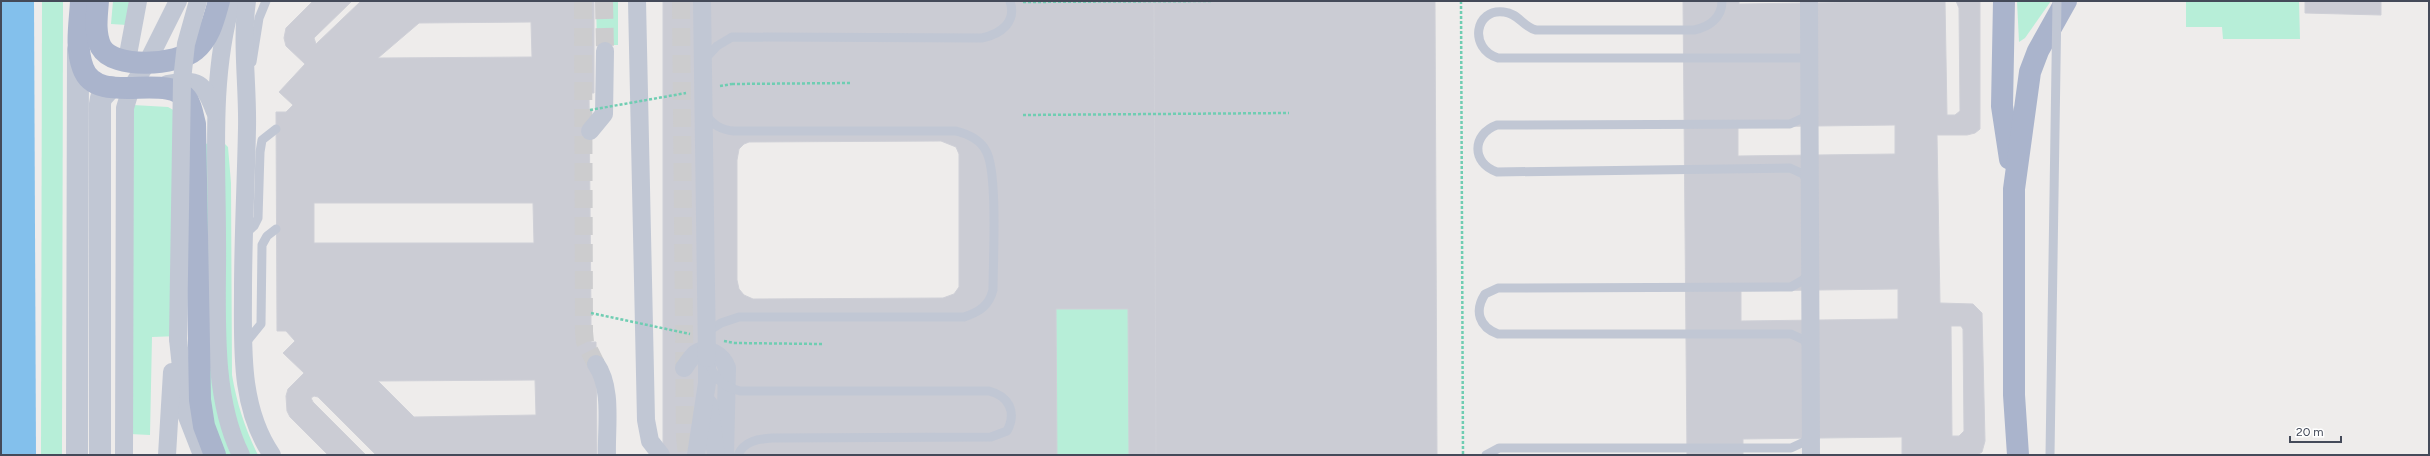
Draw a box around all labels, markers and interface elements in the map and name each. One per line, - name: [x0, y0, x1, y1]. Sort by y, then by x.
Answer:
- scale bar: [2290, 418, 2341, 444]
- text: 20 m: [2296, 425, 2324, 439]

